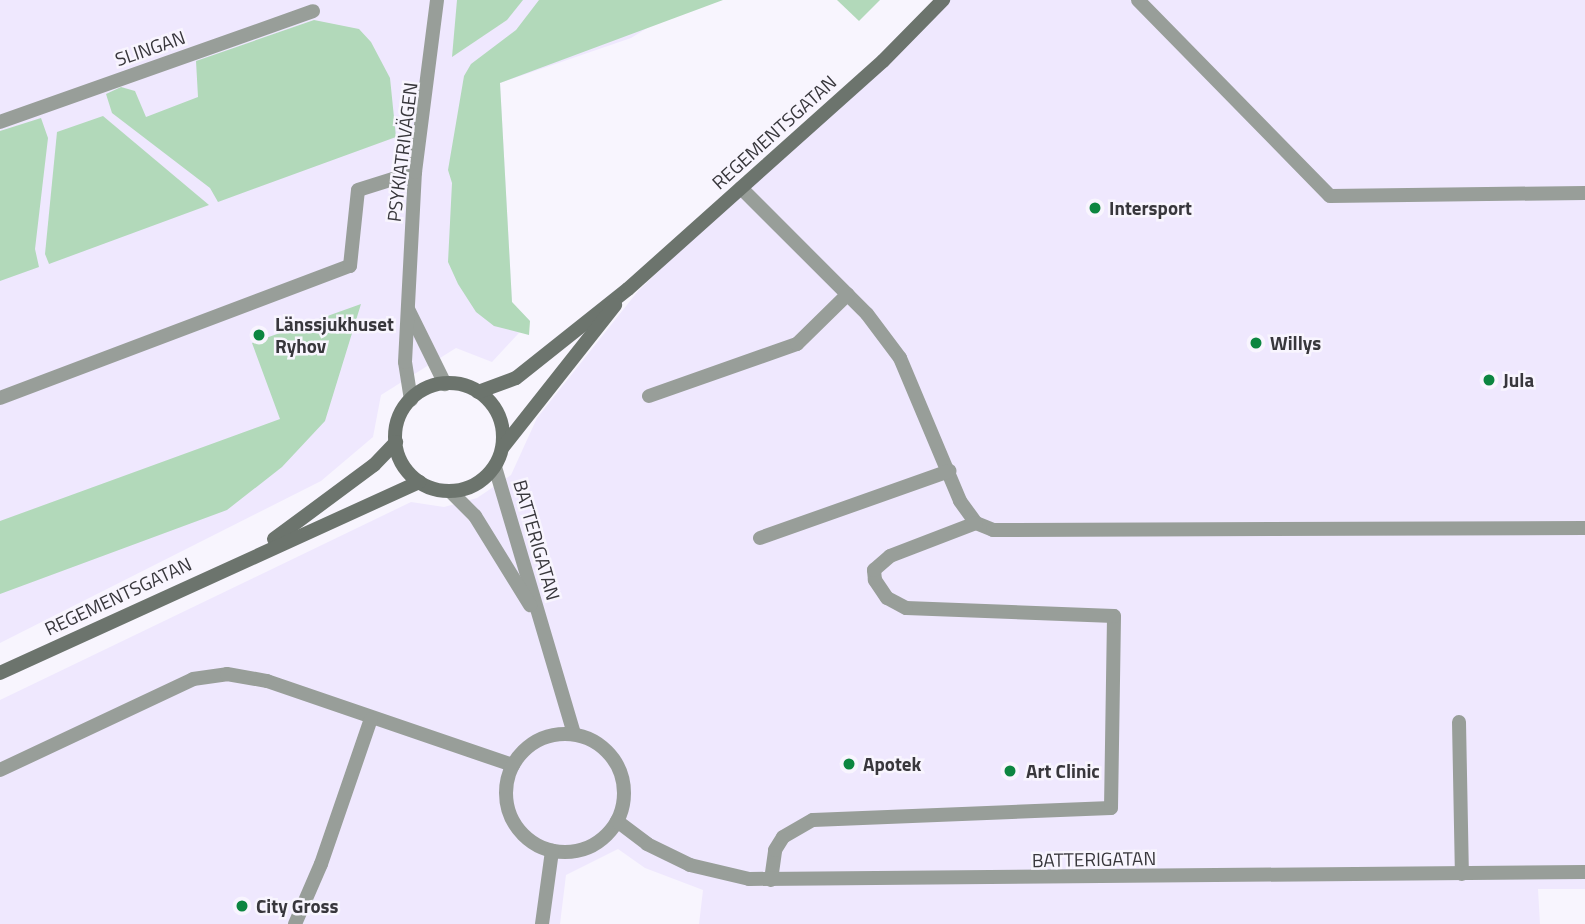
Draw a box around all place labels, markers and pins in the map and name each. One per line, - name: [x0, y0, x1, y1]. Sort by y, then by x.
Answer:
- place label: Intersport: [1109, 197, 1192, 219]
- marker: Intersport: [1087, 200, 1103, 216]
- place label: Länssjukhuset Ryhov: [275, 313, 394, 357]
- marker: Länssjukhuset Ryhov: [249, 325, 269, 345]
- place label: Willys: [1270, 332, 1321, 354]
- marker: Willys: [1248, 335, 1264, 351]
- place label: Jula: [1503, 369, 1534, 391]
- marker: Jula: [1481, 372, 1497, 388]
- place label: Apotek: [863, 753, 921, 775]
- marker: Apotek: [841, 756, 857, 772]
- place label: Art Clinic: [1026, 760, 1100, 782]
- marker: Art Clinic: [1000, 761, 1020, 781]
- place label: City Gross: [256, 895, 339, 917]
- marker: City Gross: [234, 898, 250, 914]

